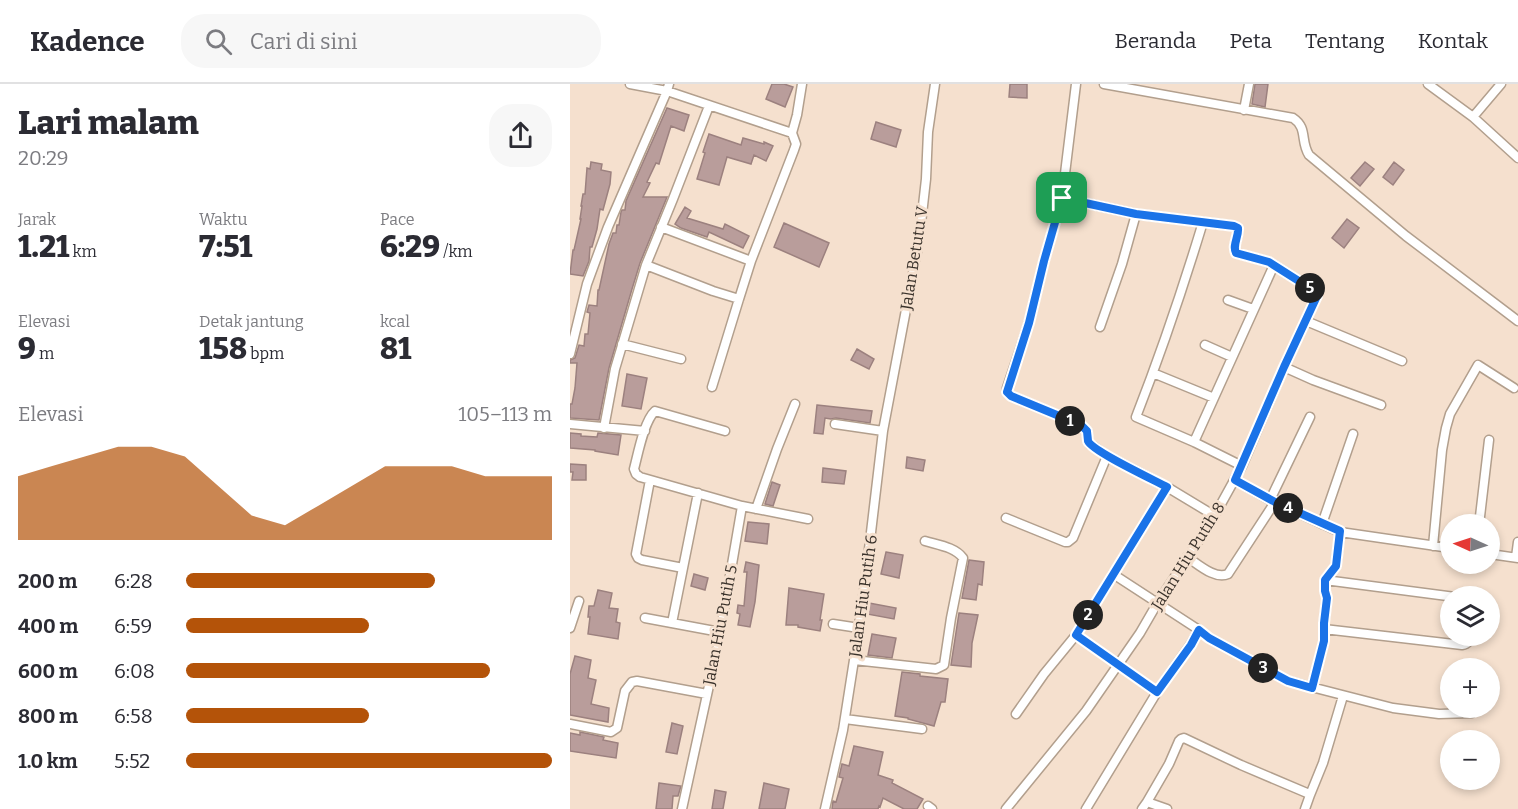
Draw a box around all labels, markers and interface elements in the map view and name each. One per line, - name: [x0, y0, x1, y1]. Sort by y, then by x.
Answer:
- search box: [181, 14, 601, 68]
- text: Kadence: [30, 25, 145, 58]
- icon: search: [202, 25, 235, 58]
- text: Cari di sini: [250, 28, 357, 55]
- text: Beranda: [1115, 28, 1196, 54]
- text: Peta: [1229, 28, 1272, 54]
- text: Tentang: [1305, 28, 1385, 54]
- text: Kontak: [1418, 28, 1488, 54]
- text: Lari malam: [18, 103, 198, 143]
- button: share: [489, 104, 552, 167]
- text: 20:29: [18, 146, 69, 170]
- pin: [1036, 172, 1087, 223]
- icon: arrive: [1045, 181, 1078, 214]
- street label: Jalan Betutu V: [896, 204, 932, 312]
- text: Jarak: [18, 210, 56, 229]
- text: Waktu: [199, 210, 247, 229]
- text: Pace: [380, 210, 415, 229]
- text: 1.21: [18, 229, 69, 265]
- text: 7:51: [199, 229, 252, 265]
- text: 6:29: [380, 229, 440, 265]
- text: km: [69, 242, 97, 261]
- text: /km: [440, 242, 473, 261]
- pin: 5: [1295, 273, 1325, 303]
- text: 5: [1306, 278, 1314, 297]
- text: Elevasi: [18, 312, 70, 331]
- text: Detak jantung: [199, 312, 304, 331]
- text: kcal: [380, 312, 410, 331]
- text: 9: [18, 331, 36, 367]
- text: 158: [199, 331, 247, 367]
- text: 81: [380, 331, 411, 367]
- text: m: [36, 344, 54, 363]
- text: bpm: [247, 344, 284, 363]
- text: Elevasi: [18, 402, 83, 426]
- text: 105–113 m: [458, 402, 552, 426]
- pin: 1: [1055, 406, 1085, 436]
- text: 1: [1067, 411, 1073, 430]
- pin: 4: [1273, 493, 1303, 523]
- text: 4: [1283, 498, 1293, 517]
- street label: Jalan Hiu Putih 8: [1147, 499, 1229, 614]
- north arrow: [1440, 514, 1500, 574]
- map controls: [1440, 514, 1500, 790]
- street label: Jalan Hiu Putih 6: [845, 534, 881, 659]
- street label: Jalan Hiu Putih 5: [699, 563, 741, 688]
- text: 200 m: [18, 569, 77, 593]
- text: 6:28: [114, 569, 153, 593]
- button: layers: [1440, 586, 1500, 646]
- pin: 2: [1073, 600, 1103, 630]
- text: 2: [1083, 605, 1093, 624]
- text: 400 m: [18, 614, 78, 638]
- text: 6:59: [114, 614, 152, 638]
- pin: 3: [1248, 653, 1278, 683]
- text: 3: [1258, 658, 1268, 677]
- button: +: [1440, 658, 1500, 718]
- text: 600 m: [18, 659, 78, 683]
- text: 6:08: [114, 659, 155, 683]
- text: 800 m: [18, 704, 78, 728]
- text: 6:58: [114, 704, 153, 728]
- button: −: [1440, 730, 1500, 790]
- text: 1.0 km: [18, 749, 78, 773]
- text: 5:52: [114, 749, 150, 773]

